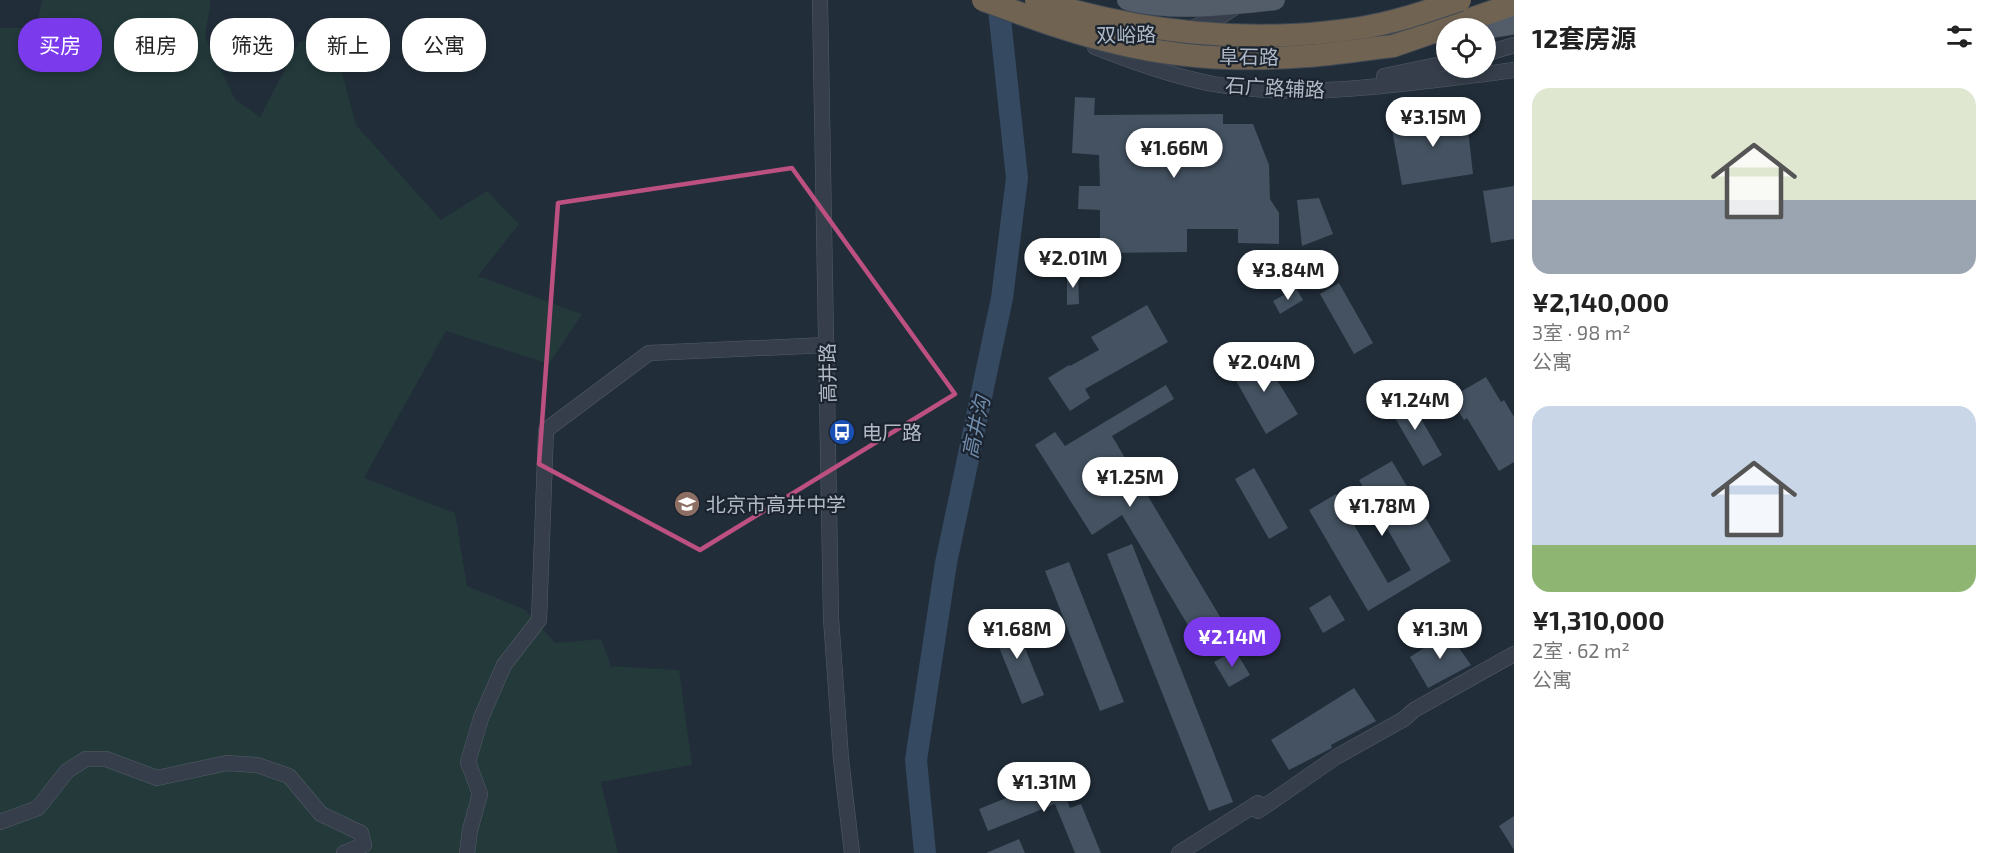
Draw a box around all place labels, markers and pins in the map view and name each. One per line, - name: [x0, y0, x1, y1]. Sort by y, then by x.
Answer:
- pin: ¥3.15M: [1384, 97, 1482, 148]
- pin: ¥1.66M: [1125, 128, 1223, 179]
- pin: ¥2.01M: [1024, 238, 1122, 289]
- pin: ¥3.84M: [1239, 250, 1337, 301]
- pin: ¥2.04M: [1215, 342, 1313, 393]
- pin: ¥1.24M: [1366, 380, 1464, 431]
- bus stop icon: 电厂路: [827, 417, 857, 447]
- place label: 电厂路: [862, 420, 922, 444]
- pin: ¥1.25M: [1081, 457, 1179, 508]
- pin: ¥1.78M: [1333, 486, 1431, 537]
- school or university icon: 北京市高井中学: [672, 489, 702, 519]
- place label: 北京市高井中学: [706, 492, 846, 516]
- pin: ¥1.68M: [968, 609, 1066, 660]
- pin: ¥1.3M: [1398, 609, 1482, 660]
- pin: ¥2.14M: [1183, 617, 1281, 668]
- pin: ¥1.31M: [995, 762, 1093, 813]

